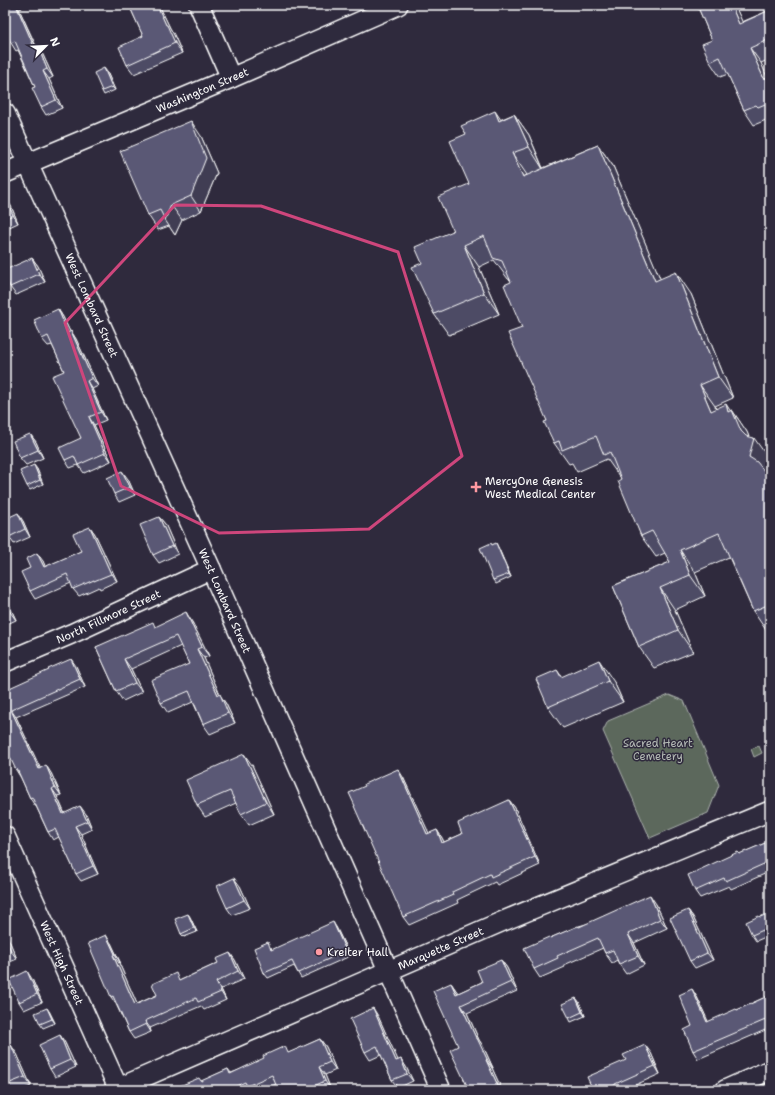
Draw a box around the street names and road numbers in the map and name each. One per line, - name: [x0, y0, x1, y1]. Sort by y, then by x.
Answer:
- street label: Washington Street: [154, 64, 251, 116]
- street label: West Lombard Street: [62, 251, 122, 360]
- street label: West Lombard Street: [195, 546, 255, 656]
- street label: North Fillmore Street: [54, 586, 163, 647]
- street label: West High Street: [37, 918, 87, 1007]
- street label: Marquette Street: [395, 923, 486, 973]

